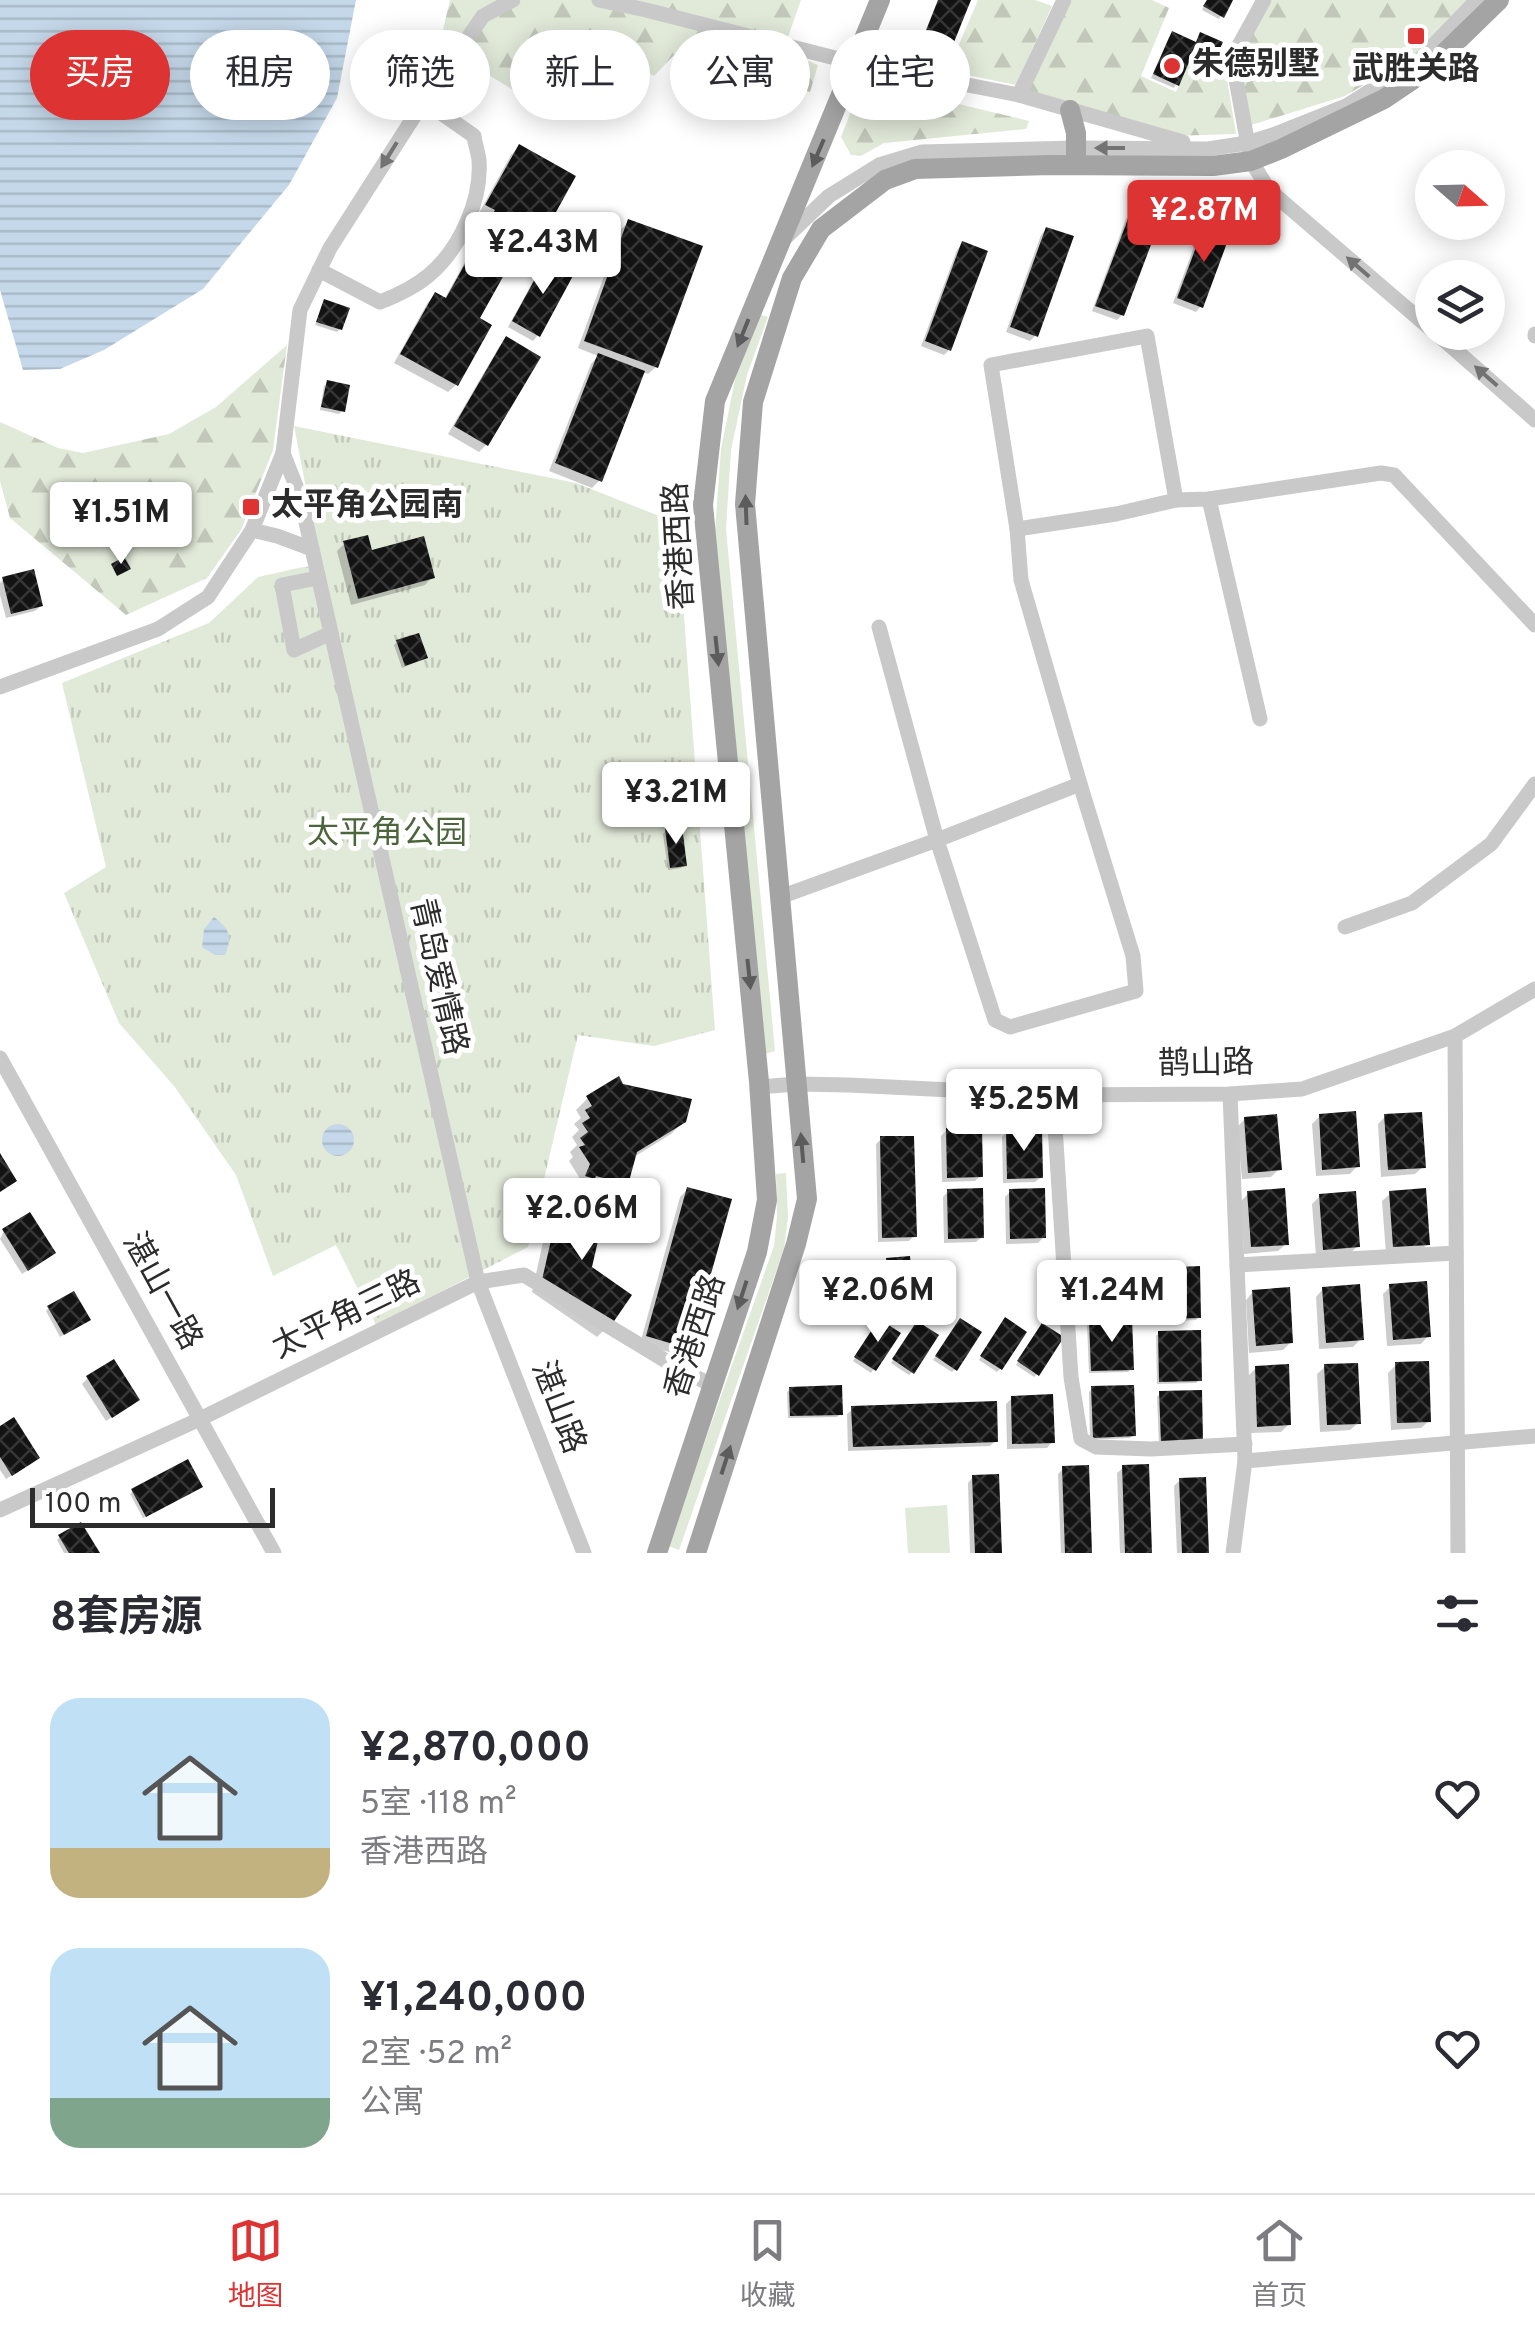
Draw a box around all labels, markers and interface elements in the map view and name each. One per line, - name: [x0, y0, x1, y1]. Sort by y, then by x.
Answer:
- marker: 武胜关路: [1405, 25, 1427, 47]
- chip: 买房: [30, 30, 170, 120]
- chip: 租房: [190, 30, 330, 120]
- chip: 筛选: [350, 30, 490, 120]
- chip: 新上: [510, 30, 650, 120]
- chip: 公寓: [670, 30, 810, 120]
- chip: 住宅: [830, 30, 970, 120]
- place label: 朱德别墅: [1192, 46, 1320, 86]
- place label: 武胜关路: [1352, 51, 1480, 91]
- marker: 朱德别墅: [1161, 55, 1183, 77]
- one-way arrow: [809, 138, 825, 168]
- one-way arrow: [1094, 140, 1126, 156]
- one-way arrow: [380, 142, 399, 169]
- north arrow: [1415, 150, 1505, 240]
- map controls: [1415, 150, 1505, 350]
- pin: ¥2.87M: [1123, 180, 1285, 265]
- text: ¥2.87M: [1149, 192, 1259, 232]
- pin: ¥2.43M: [462, 212, 624, 297]
- text: ¥2.43M: [487, 224, 599, 264]
- one-way arrow: [1346, 256, 1371, 278]
- button: layers: [1415, 260, 1505, 350]
- one-way arrow: [735, 318, 751, 348]
- one-way arrow: [1473, 365, 1498, 387]
- street label: 香港西路: [658, 481, 704, 611]
- pin: ¥1.51M: [40, 482, 202, 567]
- place label: 太平角公园南: [271, 487, 463, 527]
- text: ¥1.51M: [72, 494, 170, 534]
- one-way arrow: [738, 494, 754, 526]
- marker: 太平角公园南: [240, 496, 262, 518]
- one-way arrow: [709, 636, 725, 667]
- pin: ¥3.21M: [595, 762, 757, 847]
- text: ¥3.21M: [624, 774, 728, 814]
- park label: 太平角公园: [307, 815, 467, 855]
- street label: 青岛爱情路: [400, 895, 474, 1059]
- one-way arrow: [741, 959, 757, 991]
- street label: 鹊山路: [1158, 1044, 1254, 1086]
- pin: ¥5.25M: [943, 1069, 1105, 1154]
- text: ¥5.25M: [968, 1081, 1080, 1121]
- one-way arrow: [794, 1131, 810, 1163]
- pin: ¥2.06M: [501, 1178, 663, 1263]
- text: ¥2.06M: [525, 1190, 639, 1230]
- street label: 湛山一路: [112, 1226, 210, 1358]
- pin: ¥2.06M: [797, 1260, 959, 1345]
- pin: ¥1.24M: [1031, 1260, 1193, 1345]
- street label: 太平角三路: [266, 1263, 428, 1369]
- street label: 香港西路: [658, 1270, 736, 1404]
- text: ¥2.06M: [821, 1272, 935, 1312]
- text: ¥1.24M: [1059, 1272, 1165, 1312]
- one-way arrow: [734, 1281, 749, 1311]
- street label: 湛山路: [521, 1356, 593, 1460]
- one-way arrow: [720, 1445, 735, 1475]
- scale bar: [30, 1483, 275, 1528]
- text: 100 m: [45, 1487, 121, 1523]
- icon: filters: [1430, 1586, 1485, 1641]
- text: 8套房源: [50, 1593, 202, 1646]
- text: ¥2,870,000: [360, 1723, 591, 1776]
- icon: home: [130, 1738, 250, 1858]
- icon: heart: [1430, 1771, 1485, 1826]
- text: 5室 · 118 m²: [360, 1785, 517, 1825]
- text: 香港西路: [360, 1834, 488, 1874]
- text: ¥1,240,000: [360, 1973, 587, 2026]
- icon: home: [130, 1988, 250, 2108]
- icon: heart: [1430, 2021, 1485, 2076]
- text: 2室 · 52 m²: [360, 2035, 512, 2075]
- text: 公寓: [360, 2084, 424, 2124]
- tab: 地图: [228, 2213, 284, 2316]
- tab: 收藏: [739, 2213, 795, 2316]
- tab: 首页: [1251, 2213, 1307, 2316]

